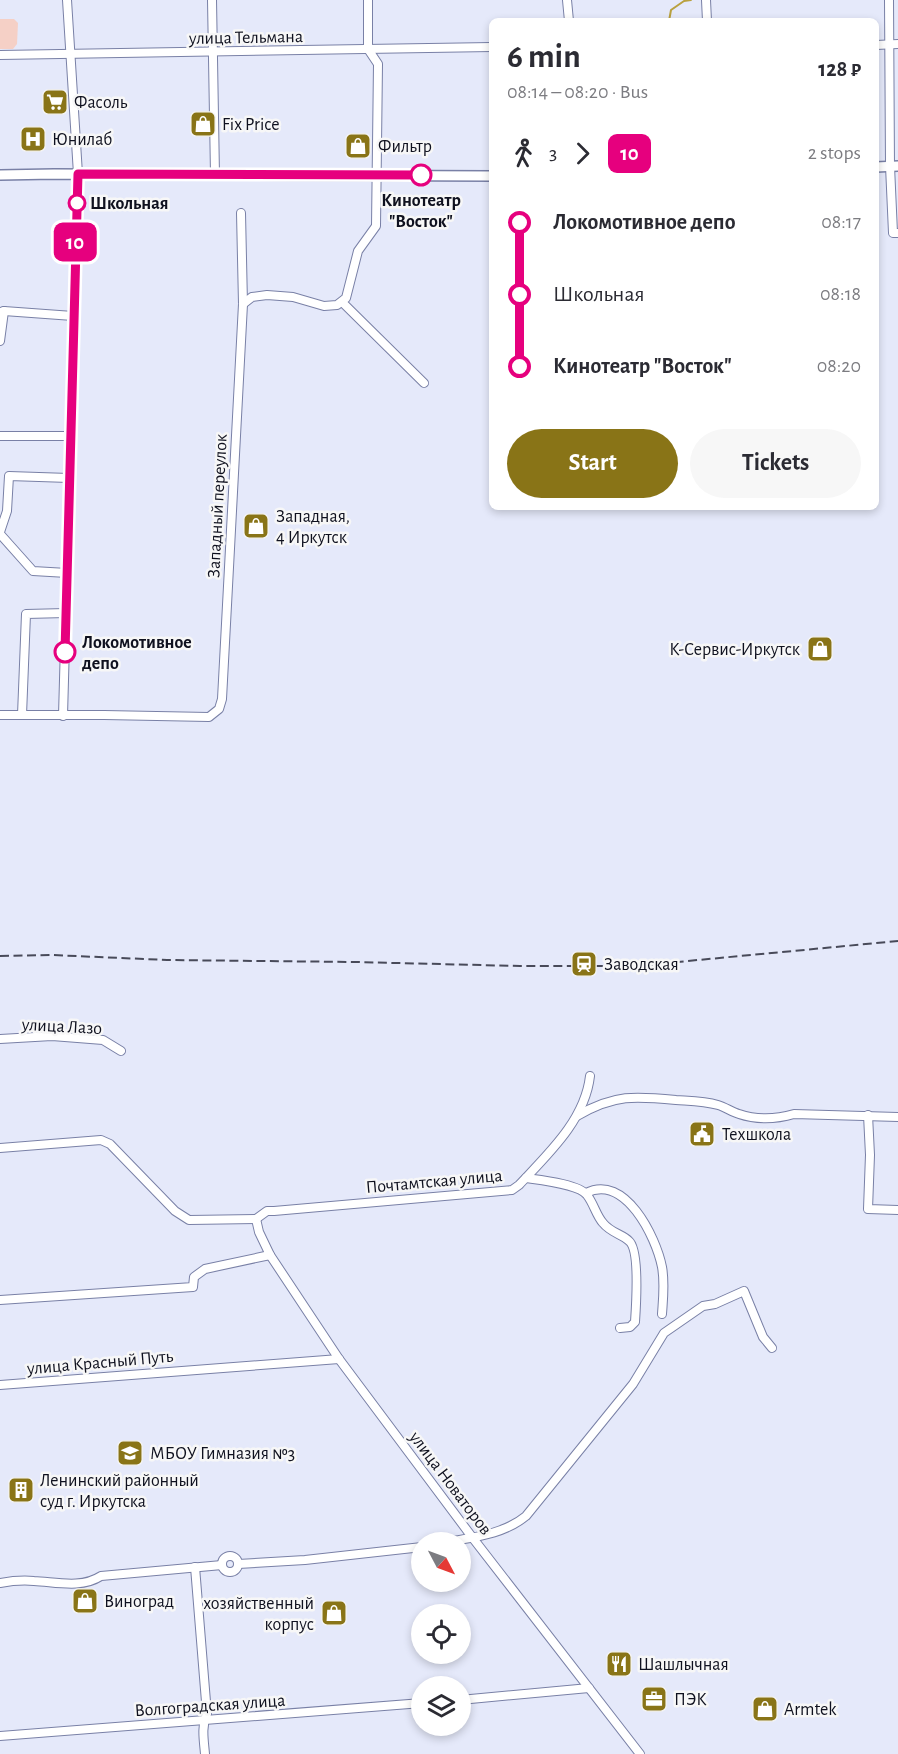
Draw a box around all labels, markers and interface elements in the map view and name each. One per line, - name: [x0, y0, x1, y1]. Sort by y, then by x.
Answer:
- street label: улица Тельмана: [188, 28, 303, 48]
- text: 6 min: [507, 41, 581, 74]
- text: 128 ₽: [818, 58, 861, 80]
- text: 08:14 – 08:20 · Bus: [507, 82, 648, 102]
- supermarket icon: Фасоль: [40, 87, 70, 117]
- place label: Фасоль: [74, 94, 128, 112]
- shop icon: Fix Price: [188, 109, 218, 139]
- place label: Fix Price: [222, 116, 279, 134]
- hospital icon: Юнилаб: [18, 124, 48, 154]
- place label: Юнилаб: [52, 130, 112, 149]
- shop icon: Фильтр: [343, 131, 373, 161]
- icon: walk: [507, 137, 540, 170]
- icon: forward: [566, 137, 599, 170]
- place label: Фильтр: [378, 138, 432, 156]
- text: 3: [549, 143, 557, 163]
- text: 10: [620, 143, 639, 164]
- text: 2 stops: [808, 143, 861, 163]
- marker: Кинотеатр "Восток": [410, 164, 432, 186]
- place label: Кинотеатр "Восток": [381, 192, 461, 231]
- marker: Школьная: [68, 194, 86, 212]
- place label: Школьная: [90, 195, 168, 213]
- text: Локомотивное депо: [553, 211, 735, 233]
- text: 08:17: [821, 212, 861, 232]
- line badge: 10: [48, 222, 102, 262]
- text: 10: [66, 232, 84, 253]
- text: Школьная: [553, 283, 644, 305]
- text: 08:18: [820, 284, 861, 304]
- text: Кинотеатр "Восток": [553, 355, 732, 377]
- text: 08:20: [817, 356, 861, 376]
- button: Start: [507, 429, 678, 498]
- button: Tickets: [690, 429, 861, 498]
- street label: Западный переулок: [205, 433, 231, 579]
- place label: Западная, 4 Иркутск: [276, 508, 350, 547]
- shop icon: Западная, 4 Иркутск: [241, 511, 271, 541]
- place label: Локомотивное депо: [82, 634, 192, 673]
- shop icon: К-Сервис-Иркутск: [805, 634, 835, 664]
- marker: Локомотивное депо: [54, 641, 76, 663]
- place label: К-Сервис-Иркутск: [669, 641, 801, 659]
- station icon: Заводская: [569, 949, 599, 979]
- place label: Заводская: [604, 956, 679, 974]
- street label: улица Лазо: [20, 1016, 103, 1038]
- public building icon: Техшкола: [687, 1119, 717, 1149]
- place label: Техшкола: [722, 1126, 791, 1144]
- street label: Почтамтская улица: [365, 1167, 503, 1197]
- street label: улица Красный Путь: [25, 1348, 174, 1378]
- street label: улица Новаторов: [405, 1428, 495, 1539]
- school or university icon: МБОУ Гимназия №3: [115, 1438, 145, 1468]
- place label: МБОУ Гимназия №3: [150, 1445, 295, 1463]
- place label: Ленинский районный суд г. Иркутска: [40, 1472, 199, 1511]
- building icon: Ленинский районный суд г. Иркутска: [6, 1475, 36, 1505]
- north arrow: [411, 1532, 471, 1592]
- map controls: [411, 1532, 471, 1736]
- shop icon: Виноград: [70, 1586, 100, 1616]
- place label: Виноград: [104, 1593, 174, 1611]
- place label: хозяйственный корпус: [203, 1595, 314, 1634]
- shop icon: хозяйственный корпус: [319, 1598, 349, 1628]
- button: locate: [411, 1604, 471, 1664]
- restaurant icon: Шашлычная: [604, 1649, 634, 1679]
- place label: Шашлычная: [638, 1656, 729, 1674]
- button: layers: [411, 1676, 471, 1736]
- office icon: ПЭК: [639, 1684, 669, 1714]
- place label: ПЭК: [674, 1691, 707, 1709]
- street label: Волгоградская улица: [134, 1692, 286, 1720]
- shop icon: Armtek: [750, 1694, 780, 1724]
- place label: Armtek: [784, 1701, 837, 1719]

